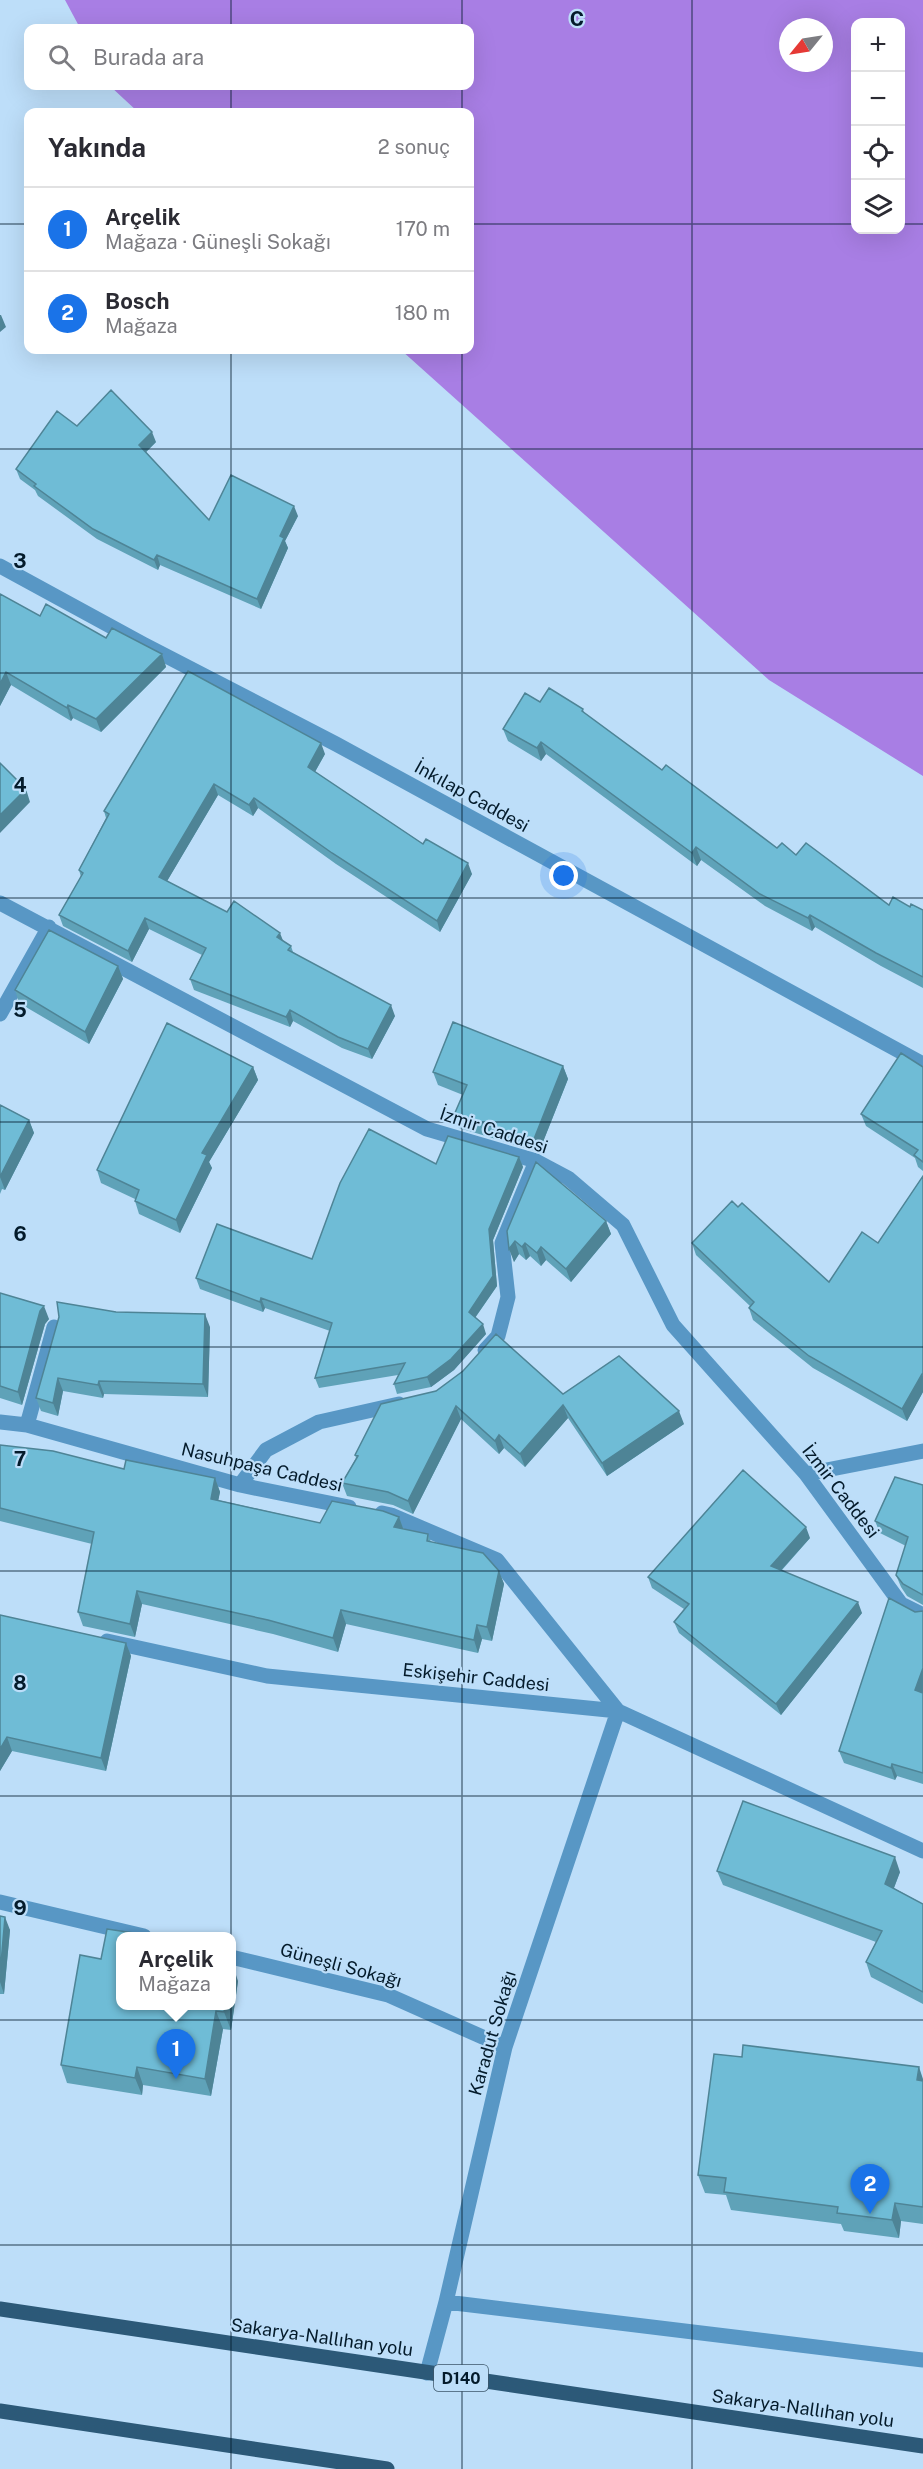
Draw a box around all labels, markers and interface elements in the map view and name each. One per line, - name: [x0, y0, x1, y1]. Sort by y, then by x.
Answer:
- text: C: [570, 7, 584, 31]
- north arrow: [779, 18, 833, 72]
- map controls: [851, 18, 905, 234]
- button: +: [851, 18, 905, 72]
- search box: [24, 24, 474, 90]
- icon: search: [45, 41, 78, 74]
- text: Burada ara: [93, 44, 204, 70]
- button: −: [851, 72, 905, 126]
- button: locate: [851, 126, 905, 180]
- text: Yakında: [48, 132, 146, 163]
- text: 2 sonuç: [378, 135, 450, 159]
- button: layers: [851, 180, 905, 234]
- text: Arçelik: [105, 204, 181, 230]
- text: 1: [63, 217, 72, 241]
- text: 170 m: [396, 217, 450, 241]
- text: Mağaza · Güneşli Sokağı: [105, 230, 331, 254]
- text: Bosch: [105, 288, 169, 314]
- text: 2: [61, 301, 74, 325]
- text: 180 m: [395, 301, 450, 325]
- text: Mağaza: [105, 314, 178, 338]
- text: 3: [13, 549, 27, 573]
- street label: İnkılap Caddesi: [411, 755, 533, 836]
- text: 4: [13, 773, 27, 797]
- your location: [549, 861, 578, 890]
- text: 5: [13, 998, 27, 1022]
- street label: İzmir Caddesi: [437, 1102, 551, 1157]
- text: 6: [13, 1222, 27, 1246]
- street label: Nasuhpaşa Caddesi: [179, 1438, 345, 1496]
- street label: İzmir Caddesi: [798, 1440, 885, 1542]
- text: 7: [14, 1447, 26, 1471]
- street label: Eskişehir Caddesi: [402, 1659, 550, 1695]
- text: 8: [13, 1671, 27, 1695]
- text: 9: [13, 1896, 27, 1920]
- popup: [116, 1932, 236, 2010]
- street label: Güneşli Sokağı: [278, 1939, 404, 1991]
- text: Arçelik: [138, 1946, 214, 1972]
- street label: Karadut Sokağı: [464, 1968, 520, 2098]
- text: Mağaza: [138, 1972, 211, 1996]
- pin: 1: [156, 2030, 195, 2079]
- pin: 2: [850, 2164, 890, 2214]
- street label: Sakarya-Nallıhan yolu: [229, 2314, 415, 2360]
- road number: D140: [434, 2365, 488, 2391]
- street label: Sakarya-Nallıhan yolu: [710, 2385, 896, 2431]

